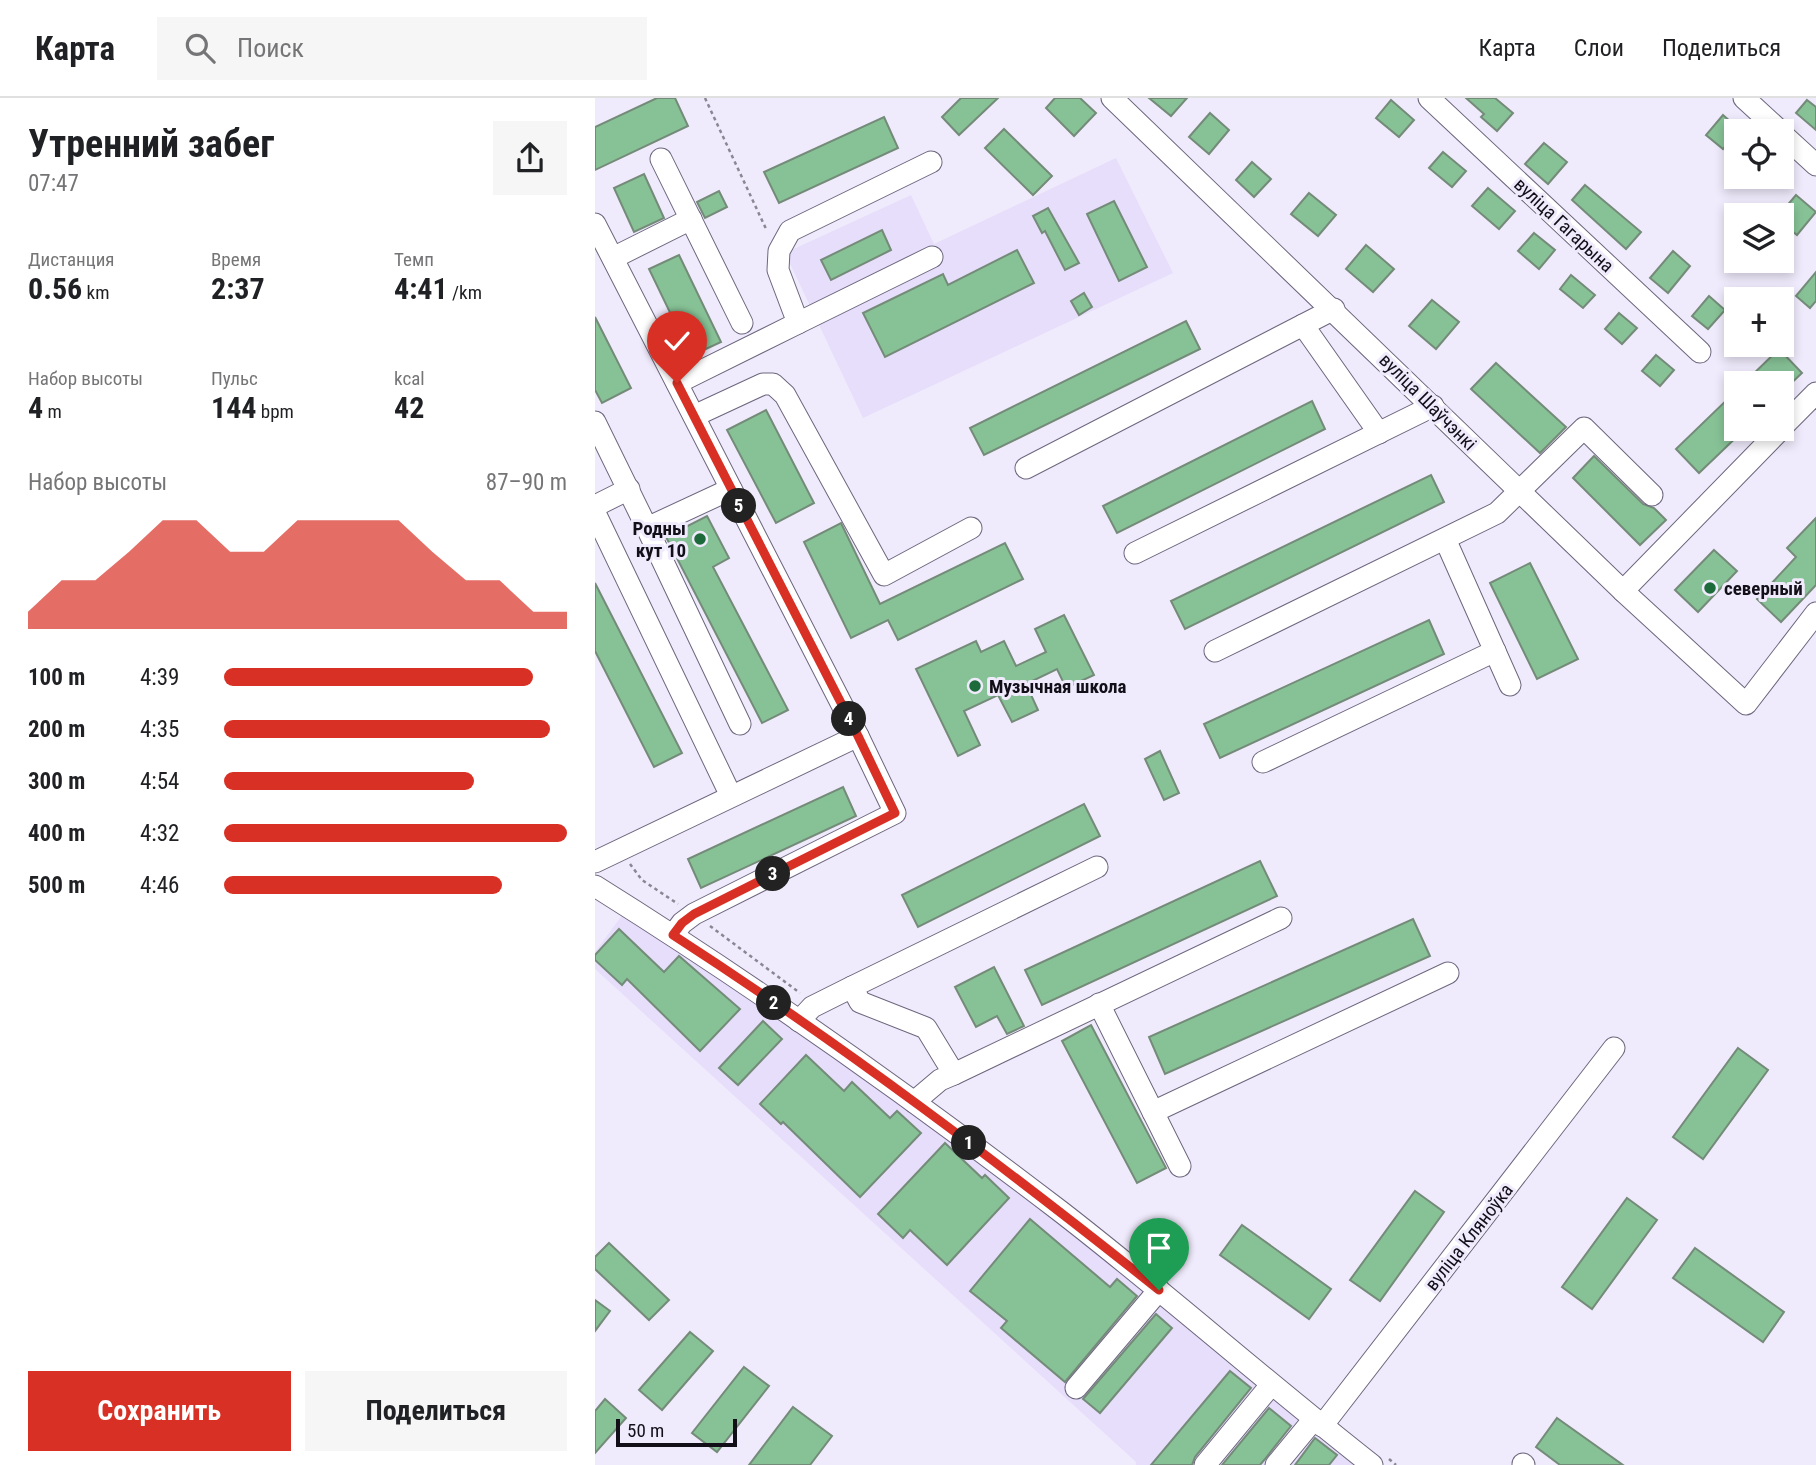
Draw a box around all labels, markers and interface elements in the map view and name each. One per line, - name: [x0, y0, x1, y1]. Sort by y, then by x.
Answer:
- search box: [157, 17, 647, 80]
- text: Карта: [35, 29, 115, 68]
- icon: search: [181, 29, 219, 67]
- text: Поиск: [237, 33, 304, 63]
- text: Карта: [1478, 34, 1536, 62]
- text: Слои: [1574, 34, 1624, 62]
- text: Поделиться: [1662, 34, 1781, 62]
- map controls: [1724, 119, 1794, 441]
- button: locate: [1724, 119, 1794, 189]
- button: share: [493, 121, 567, 195]
- text: Утренний забег: [28, 122, 274, 166]
- text: 07:47: [28, 170, 79, 197]
- street label: вуліца Гагарына: [1509, 173, 1619, 277]
- button: layers: [1724, 203, 1794, 273]
- text: Дистанция: [28, 248, 115, 271]
- text: Время: [211, 248, 261, 271]
- text: Темп: [394, 248, 434, 271]
- text: 0.56: [28, 271, 82, 306]
- text: 2:37: [211, 271, 265, 306]
- text: 4:41: [394, 271, 448, 306]
- text: km: [82, 281, 109, 304]
- text: /km: [448, 281, 482, 304]
- button: +: [1724, 287, 1794, 357]
- pin: [647, 311, 707, 383]
- icon: check: [658, 322, 696, 360]
- street label: вуліца Шаўчэнкі: [1375, 349, 1481, 455]
- text: Набор высоты: [28, 367, 143, 390]
- text: Пульс: [211, 367, 258, 390]
- text: kcal: [394, 367, 425, 390]
- button: −: [1724, 371, 1794, 441]
- text: 4: [28, 390, 43, 425]
- text: 144: [211, 390, 256, 425]
- text: 42: [394, 390, 424, 425]
- text: m: [43, 400, 62, 423]
- text: bpm: [256, 400, 294, 423]
- text: Набор высоты: [28, 469, 167, 496]
- text: 87–90 m: [486, 469, 567, 496]
- pin: 5: [722, 488, 757, 524]
- text: 5: [734, 494, 743, 517]
- place label: Родны кут 10: [633, 517, 686, 562]
- marker: Родны кут 10: [692, 531, 708, 547]
- place label: северный: [1724, 577, 1803, 600]
- marker: северный: [1702, 580, 1718, 596]
- text: 100 m: [28, 664, 85, 691]
- text: 4:39: [140, 664, 179, 691]
- place label: Музычная школа: [989, 675, 1126, 698]
- marker: Музычная школа: [967, 678, 983, 694]
- pin: 4: [831, 702, 867, 736]
- text: 4: [844, 707, 853, 730]
- text: 200 m: [28, 716, 85, 743]
- text: 4:35: [140, 716, 179, 743]
- text: 300 m: [28, 768, 85, 795]
- text: 4:54: [140, 768, 179, 795]
- text: 400 m: [28, 820, 85, 847]
- text: 4:32: [140, 820, 179, 847]
- pin: 3: [755, 856, 791, 892]
- text: 3: [768, 862, 777, 885]
- text: 500 m: [28, 872, 85, 899]
- text: 4:46: [140, 872, 179, 899]
- pin: 2: [757, 986, 791, 1020]
- text: 2: [769, 991, 778, 1014]
- pin: 1: [951, 1126, 987, 1160]
- text: 1: [964, 1131, 973, 1154]
- street label: вуліца Кляноўка: [1420, 1179, 1518, 1295]
- pin: [1129, 1218, 1189, 1290]
- icon: arrive: [1140, 1229, 1178, 1267]
- button: Сохранить: [28, 1371, 291, 1451]
- button: Поделиться: [305, 1371, 567, 1451]
- scale bar: [616, 1416, 737, 1448]
- text: 50 m: [627, 1419, 664, 1442]

